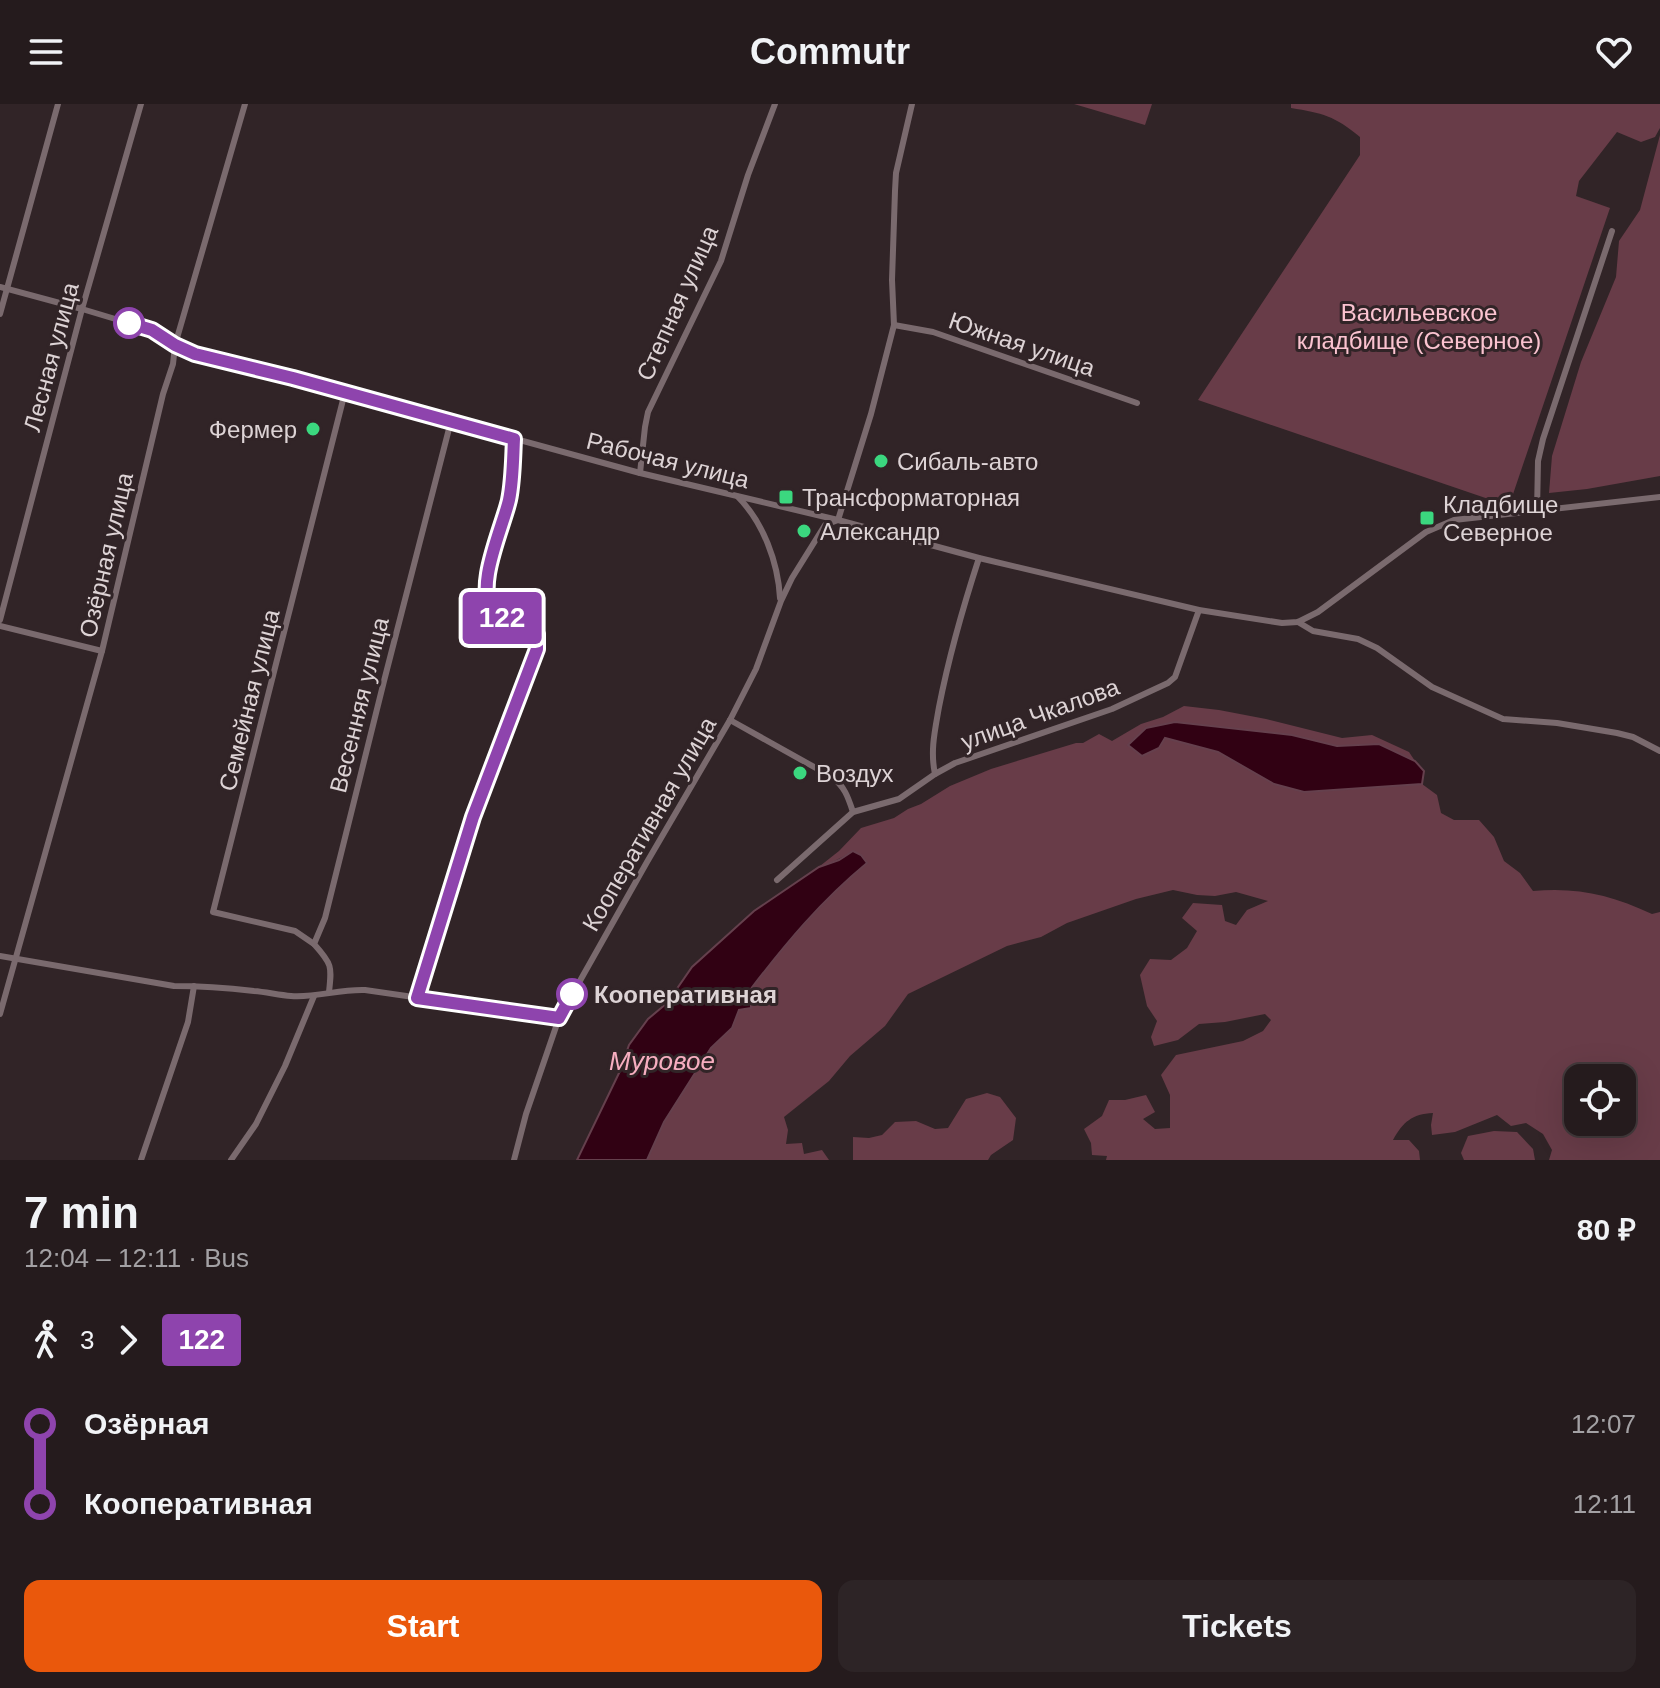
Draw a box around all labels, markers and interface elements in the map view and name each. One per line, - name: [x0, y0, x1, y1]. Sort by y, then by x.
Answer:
- icon: menu: [24, 30, 68, 74]
- icon: heart: [1592, 30, 1636, 74]
- text: Commutr: [750, 31, 910, 72]
- street label: Степная улица: [631, 221, 723, 385]
- street label: Лесная улица: [18, 279, 84, 435]
- park label: Васильевское кладбище (Северное): [1297, 299, 1541, 354]
- street label: Южная улица: [945, 306, 1099, 382]
- unlabelled marker: [114, 308, 144, 338]
- place label: Фермер: [209, 416, 297, 443]
- marker: Фермер: [304, 420, 322, 438]
- street label: Рабочая улица: [584, 427, 753, 493]
- place label: Сибаль-авто: [897, 448, 1038, 475]
- marker: Сибаль-авто: [872, 452, 890, 470]
- street label: Озёрная улица: [74, 469, 138, 640]
- place label: Трансформаторная: [802, 484, 1020, 511]
- marker: Трансформаторная: [777, 488, 795, 506]
- place label: Кладбище Северное: [1443, 491, 1558, 546]
- marker: Кладбище Северное: [1418, 509, 1436, 527]
- place label: Александр: [820, 518, 940, 545]
- marker: Александр: [795, 522, 813, 540]
- line badge: 122: [456, 592, 548, 644]
- text: 122: [479, 602, 525, 633]
- street label: Семейная улица: [213, 606, 285, 794]
- street label: Весенняя улица: [324, 614, 394, 796]
- street label: улица Чкалова: [957, 673, 1123, 755]
- street label: Кооперативная улица: [577, 712, 722, 936]
- place label: Воздух: [816, 760, 894, 787]
- marker: Воздух: [791, 764, 809, 782]
- marker: Кооперативная: [557, 979, 587, 1009]
- place label: Кооперативная: [594, 981, 777, 1008]
- water label: Муровое: [609, 1046, 715, 1076]
- map controls: [1564, 1064, 1636, 1136]
- button: locate: [1564, 1064, 1636, 1136]
- text: 7 min: [24, 1188, 139, 1237]
- text: 80 ₽: [1577, 1213, 1636, 1246]
- text: 12:04 – 12:11 · Bus: [24, 1243, 249, 1273]
- icon: walk: [24, 1318, 68, 1362]
- icon: forward: [106, 1318, 150, 1362]
- text: 122: [178, 1324, 225, 1355]
- text: 3: [80, 1325, 94, 1355]
- text: Озёрная: [84, 1407, 210, 1440]
- text: 12:07: [1571, 1409, 1636, 1439]
- text: Кооперативная: [84, 1487, 313, 1520]
- text: 12:11: [1573, 1489, 1636, 1519]
- button: Start: [24, 1580, 822, 1672]
- button: Tickets: [838, 1580, 1636, 1672]

